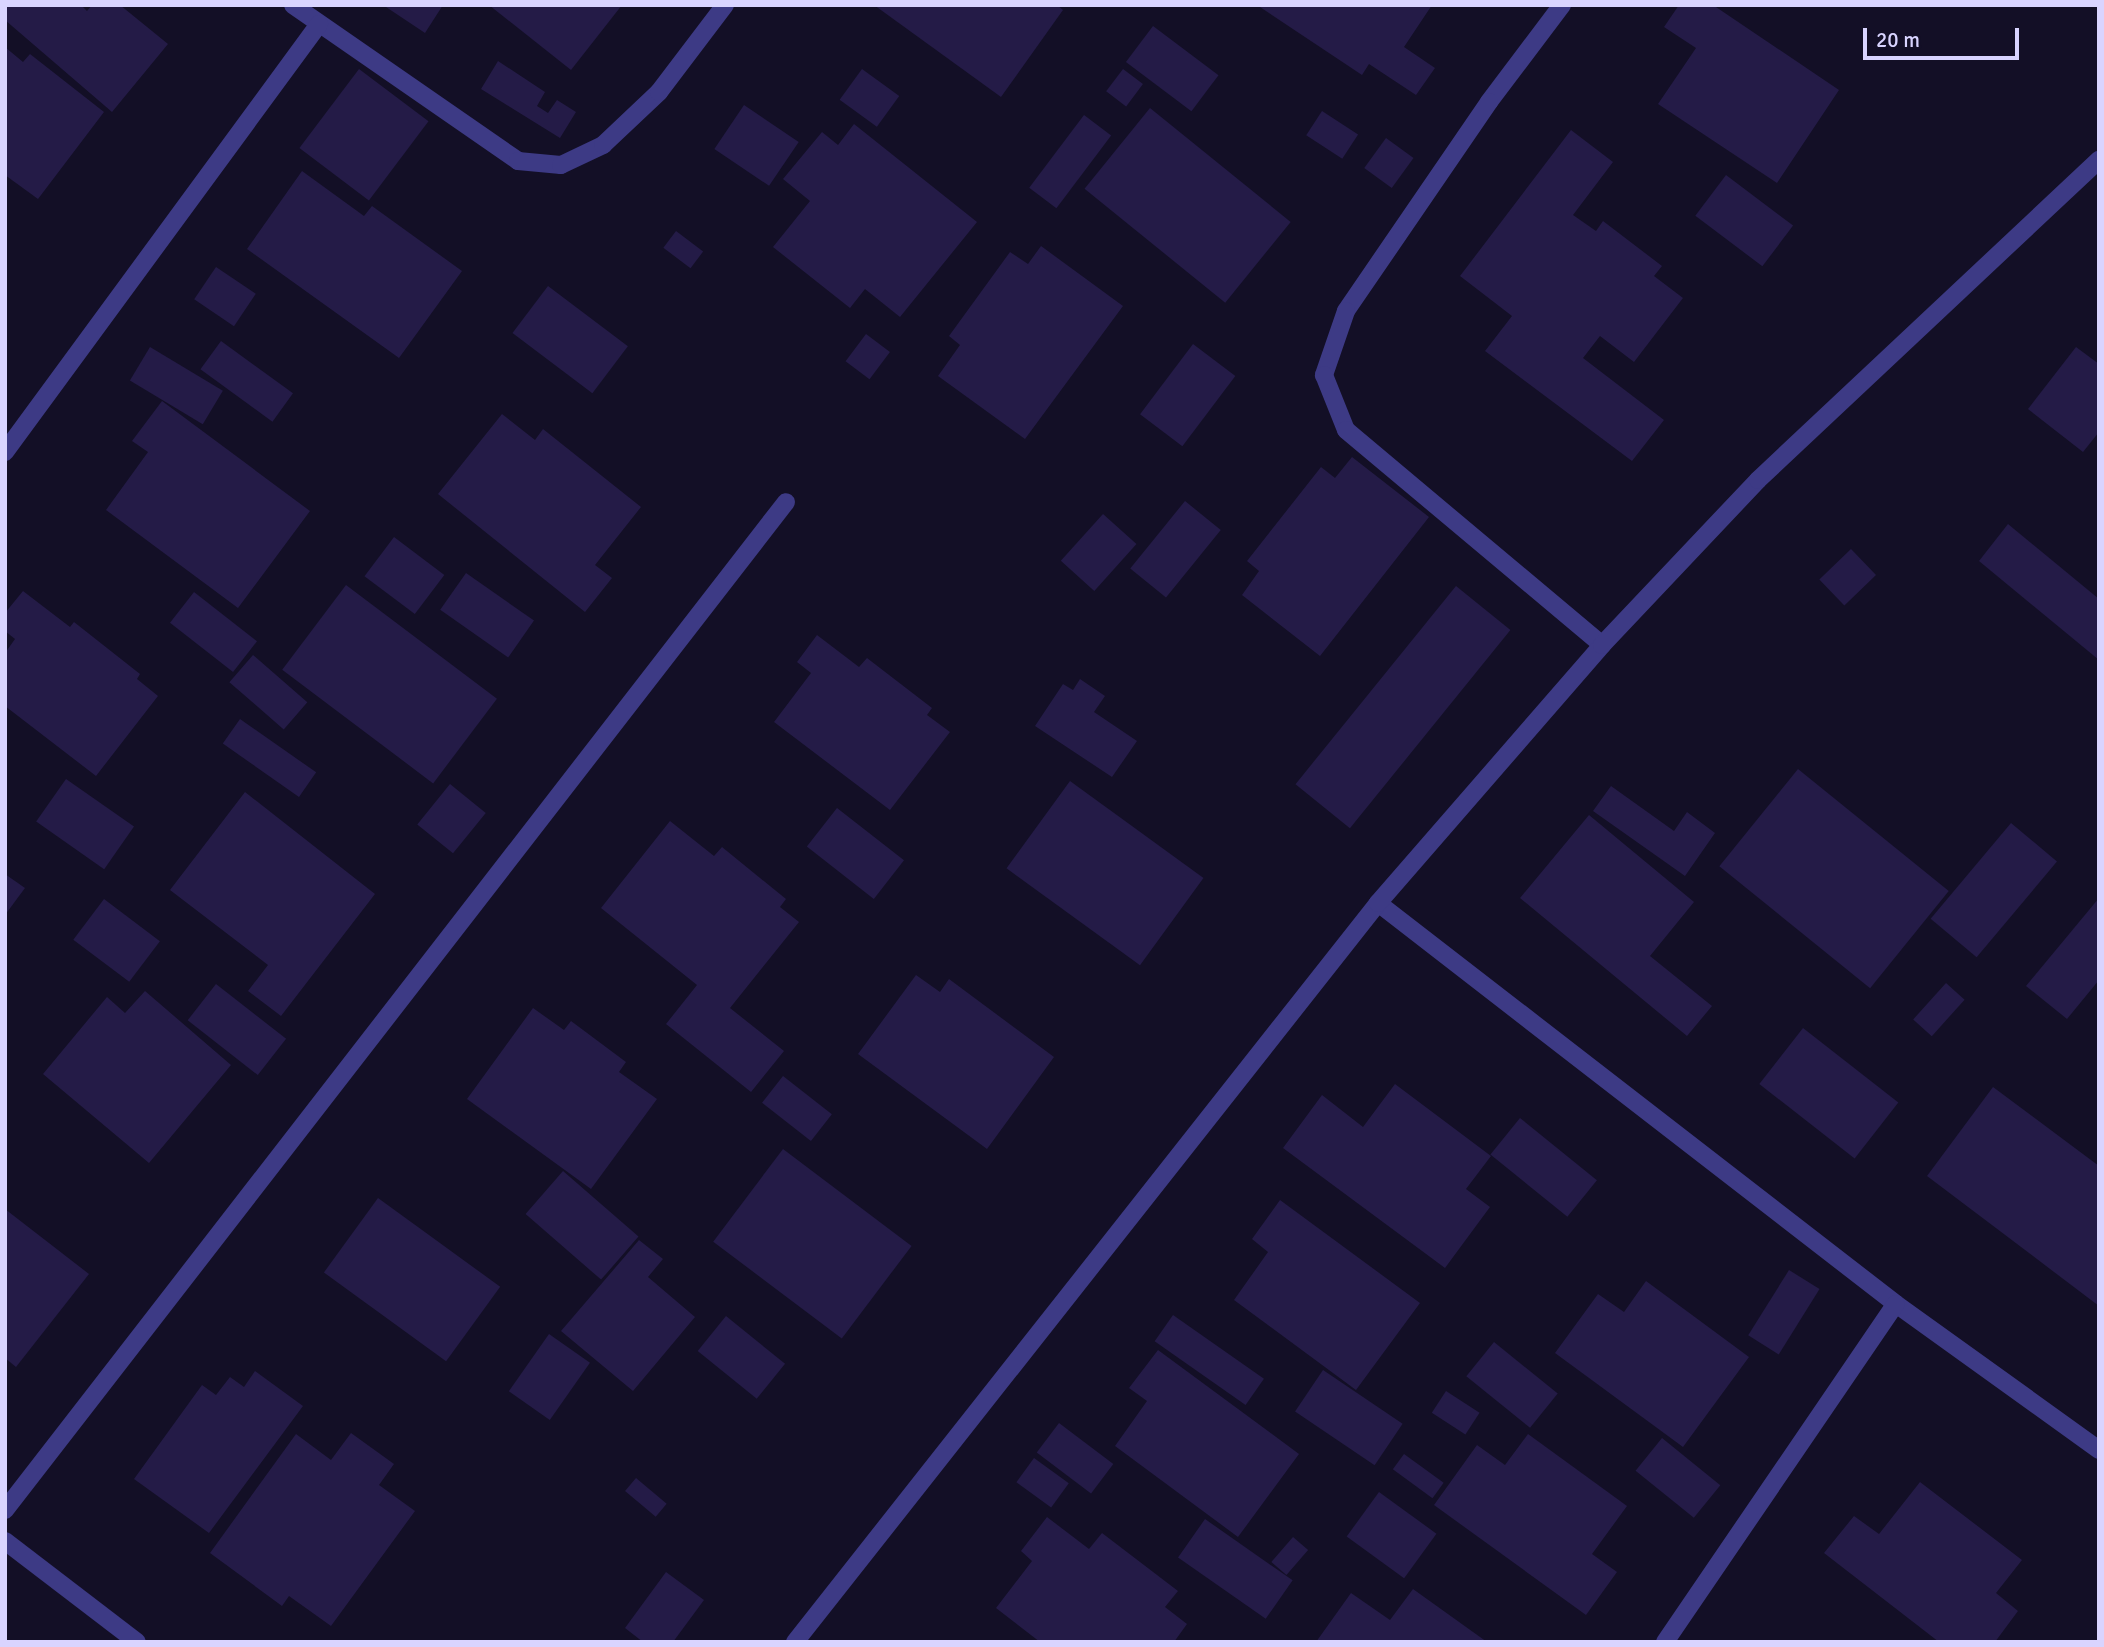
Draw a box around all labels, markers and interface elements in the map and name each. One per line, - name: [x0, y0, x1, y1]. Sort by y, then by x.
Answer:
- scale bar: [1866, 14, 2022, 58]
- text: 20 m: [1876, 27, 1920, 53]

